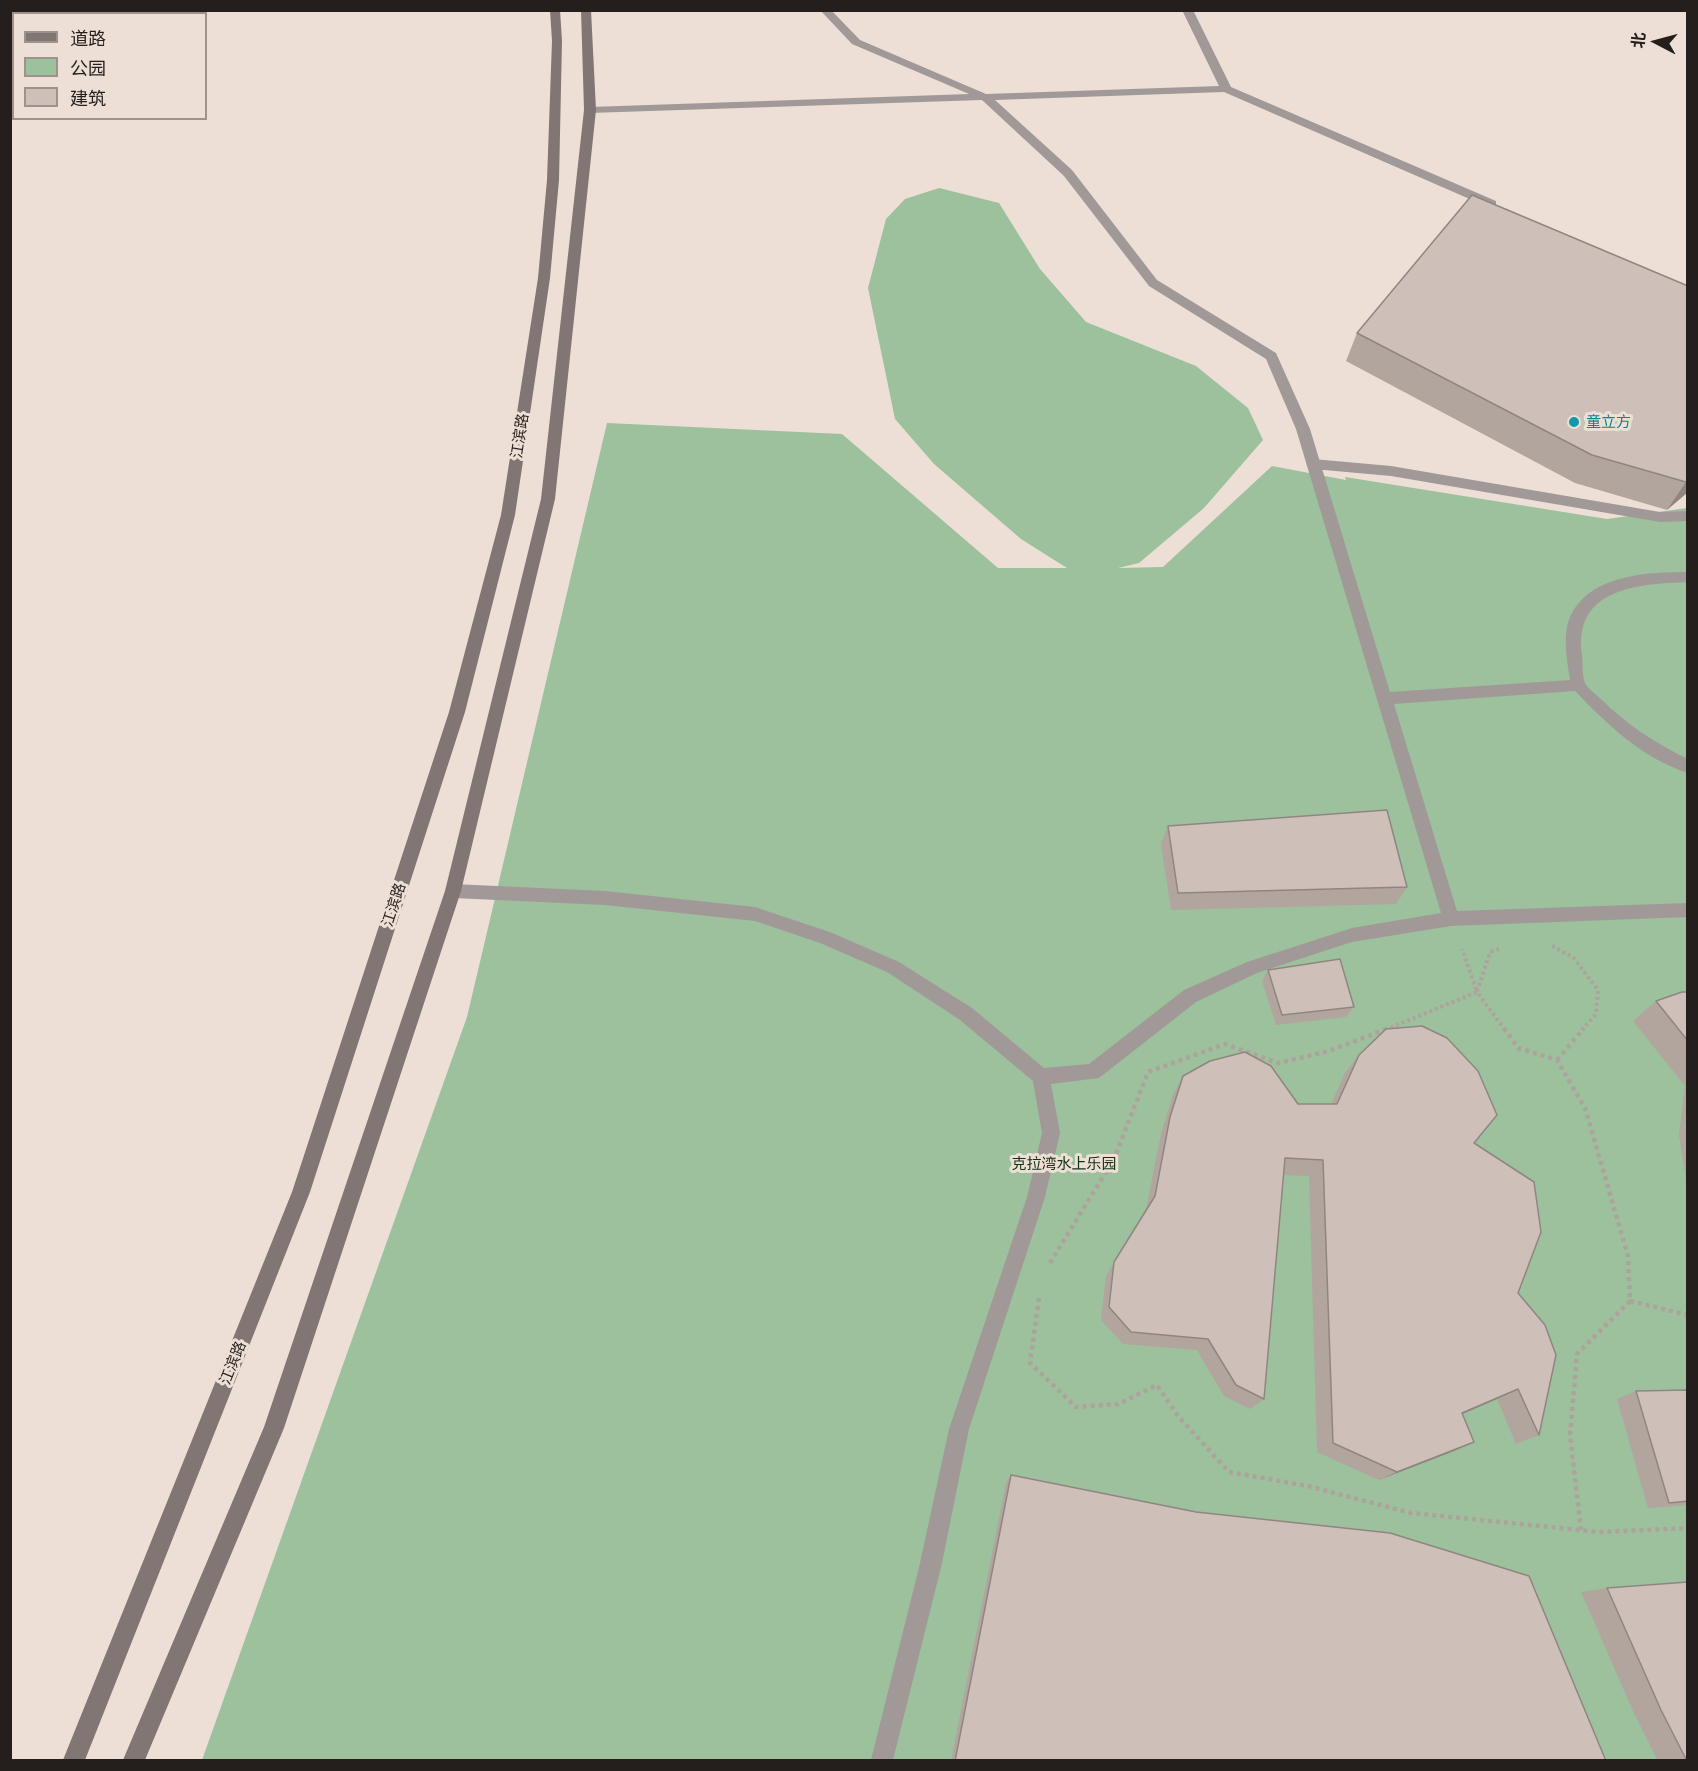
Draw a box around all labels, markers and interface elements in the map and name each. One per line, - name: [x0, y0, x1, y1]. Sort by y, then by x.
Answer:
- legend: [12, 12, 207, 120]
- north arrow: [1626, 12, 1686, 72]
- text: 道路: [70, 28, 106, 49]
- text: 北: [1628, 31, 1648, 49]
- text: 公园: [70, 58, 106, 79]
- text: 建筑: [70, 88, 106, 109]
- street label: 江滨路: [508, 412, 532, 460]
- place label: 童立方: [1586, 413, 1631, 431]
- marker: 童立方: [1567, 415, 1581, 429]
- street label: 江滨路: [378, 881, 410, 929]
- park label: 克拉湾水上乐园: [1012, 1155, 1116, 1173]
- street label: 江滨路: [216, 1339, 250, 1387]

